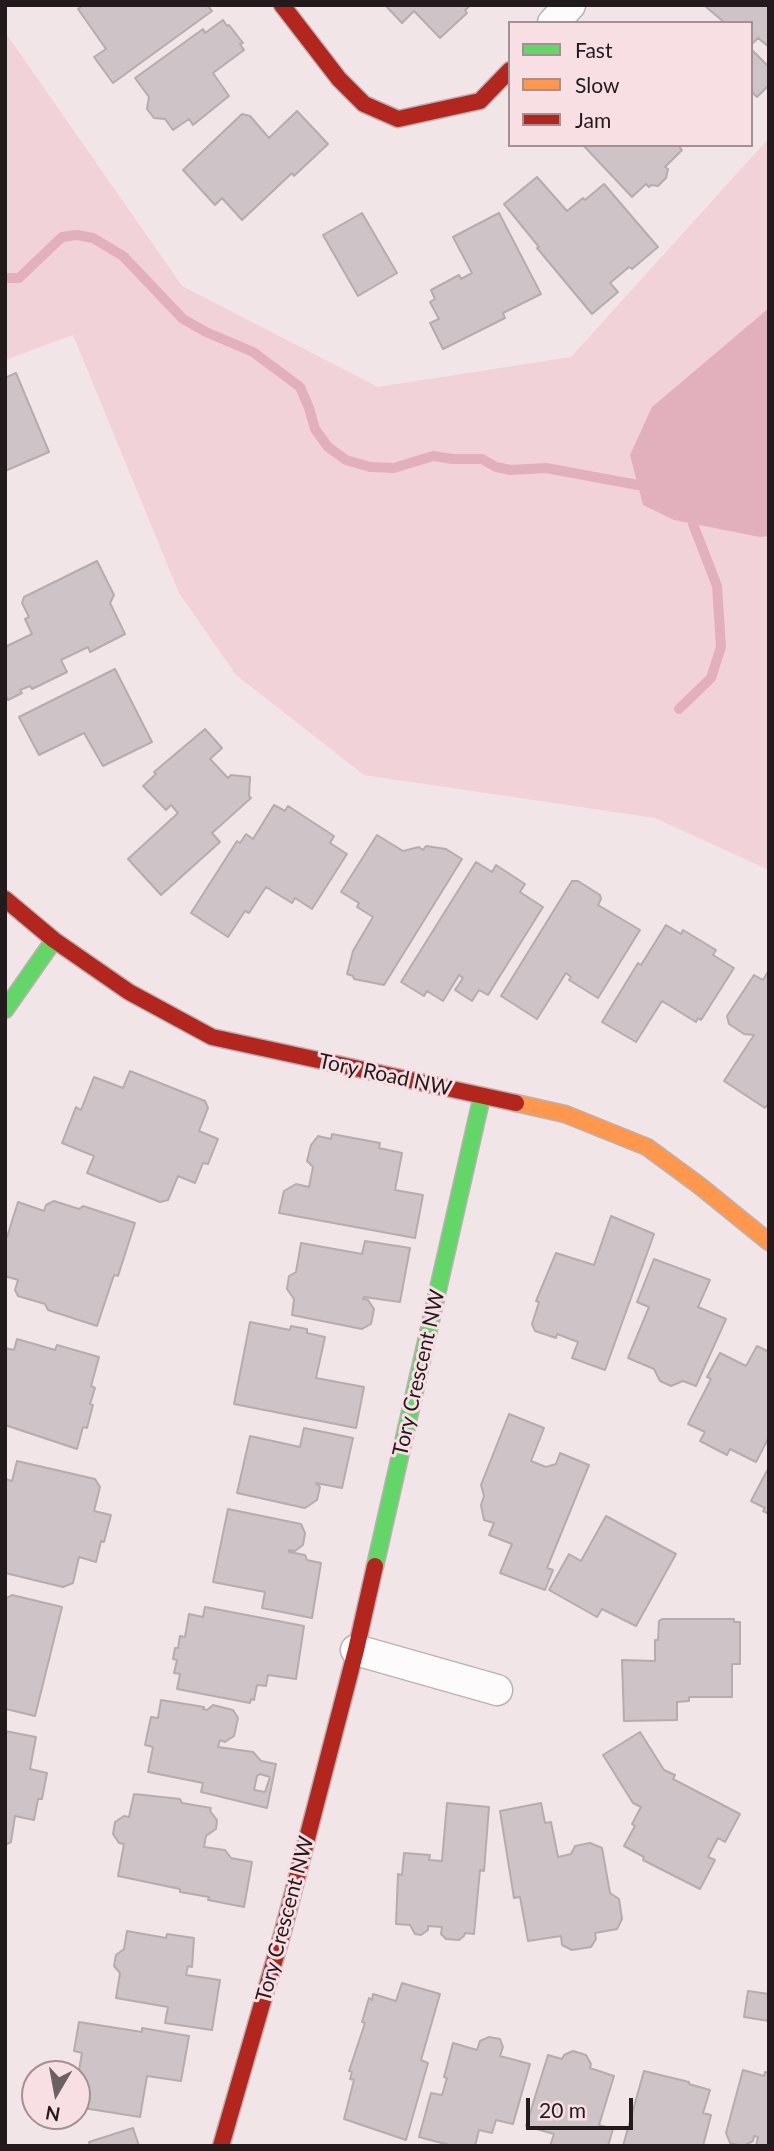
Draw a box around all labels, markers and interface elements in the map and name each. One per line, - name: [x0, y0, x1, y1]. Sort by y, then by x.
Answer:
- legend: [508, 21, 753, 147]
- text: Fast: [575, 37, 612, 62]
- text: Slow: [575, 72, 619, 97]
- text: Jam: [575, 107, 611, 132]
- street label: Tory Road NW: [316, 1049, 454, 1101]
- street label: Tory Crescent NW: [388, 1287, 450, 1459]
- street label: Tory Crescent NW: [251, 1834, 319, 2004]
- north arrow: [21, 2060, 91, 2130]
- scale bar: [529, 2084, 636, 2128]
- text: 20 m: [539, 2097, 586, 2122]
- text: N: [43, 2102, 62, 2127]

